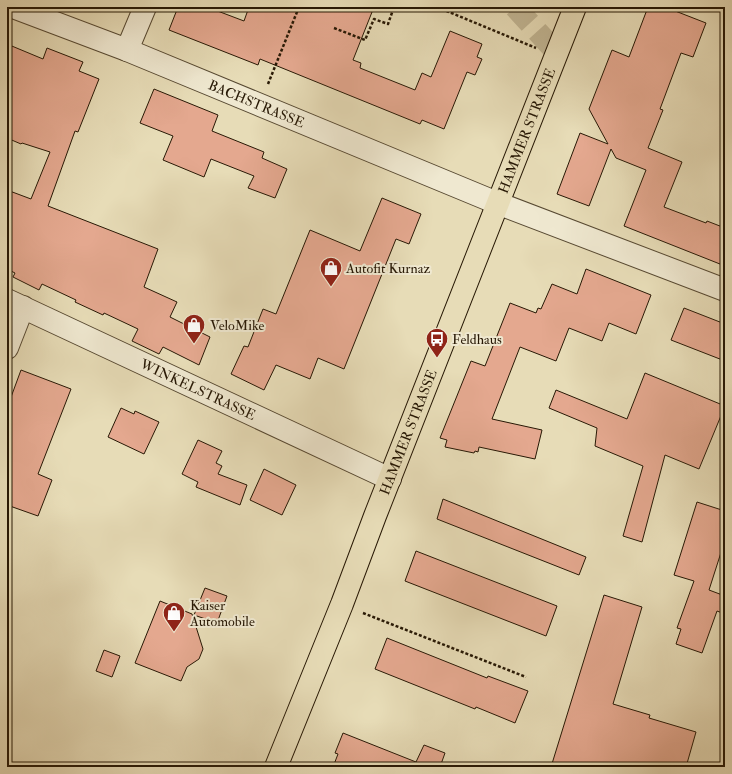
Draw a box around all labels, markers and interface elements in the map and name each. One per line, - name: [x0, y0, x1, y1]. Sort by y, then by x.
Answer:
- street label: HAMMER STRASSE: [495, 66, 559, 196]
- street label: BACHSTRASSE: [206, 77, 307, 131]
- shop icon: Autofit Kurnaz: [318, 255, 344, 288]
- place label: Autofit Kurnaz: [345, 260, 430, 277]
- shop icon: VeloMike: [181, 312, 207, 345]
- place label: VeloMike: [210, 317, 265, 334]
- bus stop icon: Feldhaus: [424, 326, 450, 359]
- place label: Feldhaus: [452, 331, 502, 348]
- street label: WINKELSTRASSE: [137, 355, 258, 424]
- street label: HAMMER STRASSE: [376, 367, 441, 497]
- place label: Kaiser Automobile: [189, 597, 255, 630]
- shop icon: Kaiser Automobile: [161, 600, 187, 633]

